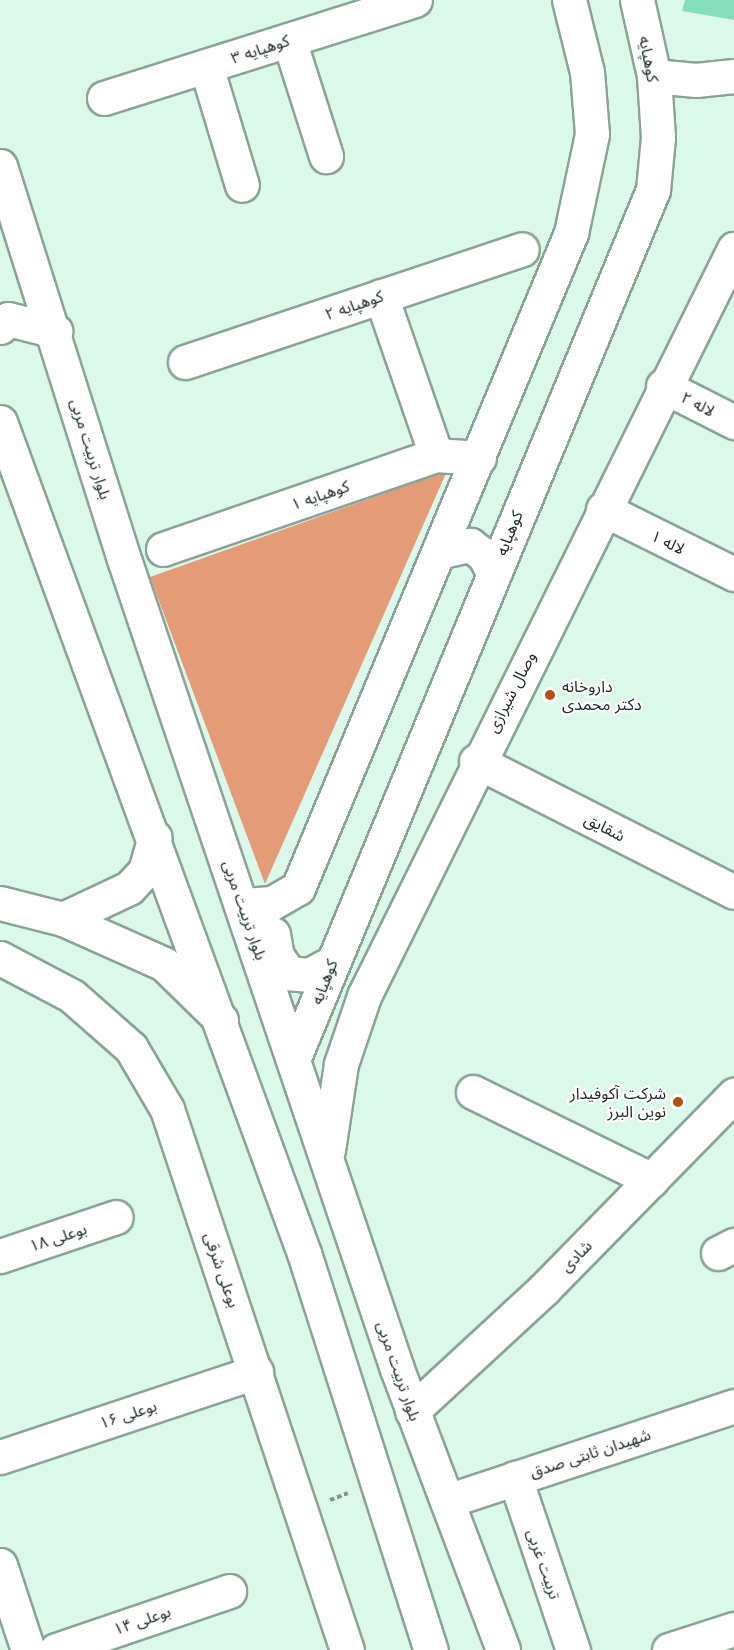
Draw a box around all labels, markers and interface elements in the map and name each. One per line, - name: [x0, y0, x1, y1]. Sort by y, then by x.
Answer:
- street label: کوهپایه ۳: [228, 31, 292, 67]
- street label: کوهپایه: [635, 34, 663, 84]
- street label: کوهپایه ۲: [322, 286, 386, 324]
- street label: لاله ۲: [678, 388, 718, 420]
- street label: بلوار تربیت مربی: [67, 396, 115, 502]
- street label: کوهپایه ۱: [288, 476, 352, 514]
- street label: کوهپایه: [491, 508, 527, 558]
- street label: لاله ۱: [648, 526, 688, 558]
- street label: وصال شیرازی: [482, 648, 540, 736]
- place label: داروخانه دکتر محمدی: [562, 676, 642, 714]
- marker: داروخانه دکتر محمدی: [543, 688, 557, 702]
- street label: شقایق: [582, 809, 628, 845]
- street label: بلوار تربیت مربی: [219, 858, 271, 962]
- street label: کوهپایه: [307, 957, 341, 1007]
- place label: شرکت آکوفیدار نوین البرز: [570, 1083, 666, 1121]
- marker: شرکت آکوفیدار نوین البرز: [671, 1095, 685, 1109]
- street label: بوعلی ۱۸: [27, 1219, 89, 1255]
- street label: بوعلی شرقی: [200, 1230, 244, 1310]
- street label: شادی: [556, 1236, 596, 1276]
- street label: بلوار تربیت مربی: [373, 1319, 425, 1423]
- street label: بوعلی ۱۶: [97, 1396, 159, 1432]
- street label: شهیدان ثابتی صدق: [527, 1424, 653, 1482]
- street label: تربیت غربی: [523, 1526, 565, 1602]
- street label: بوعلی ۱۴: [111, 1601, 173, 1639]

